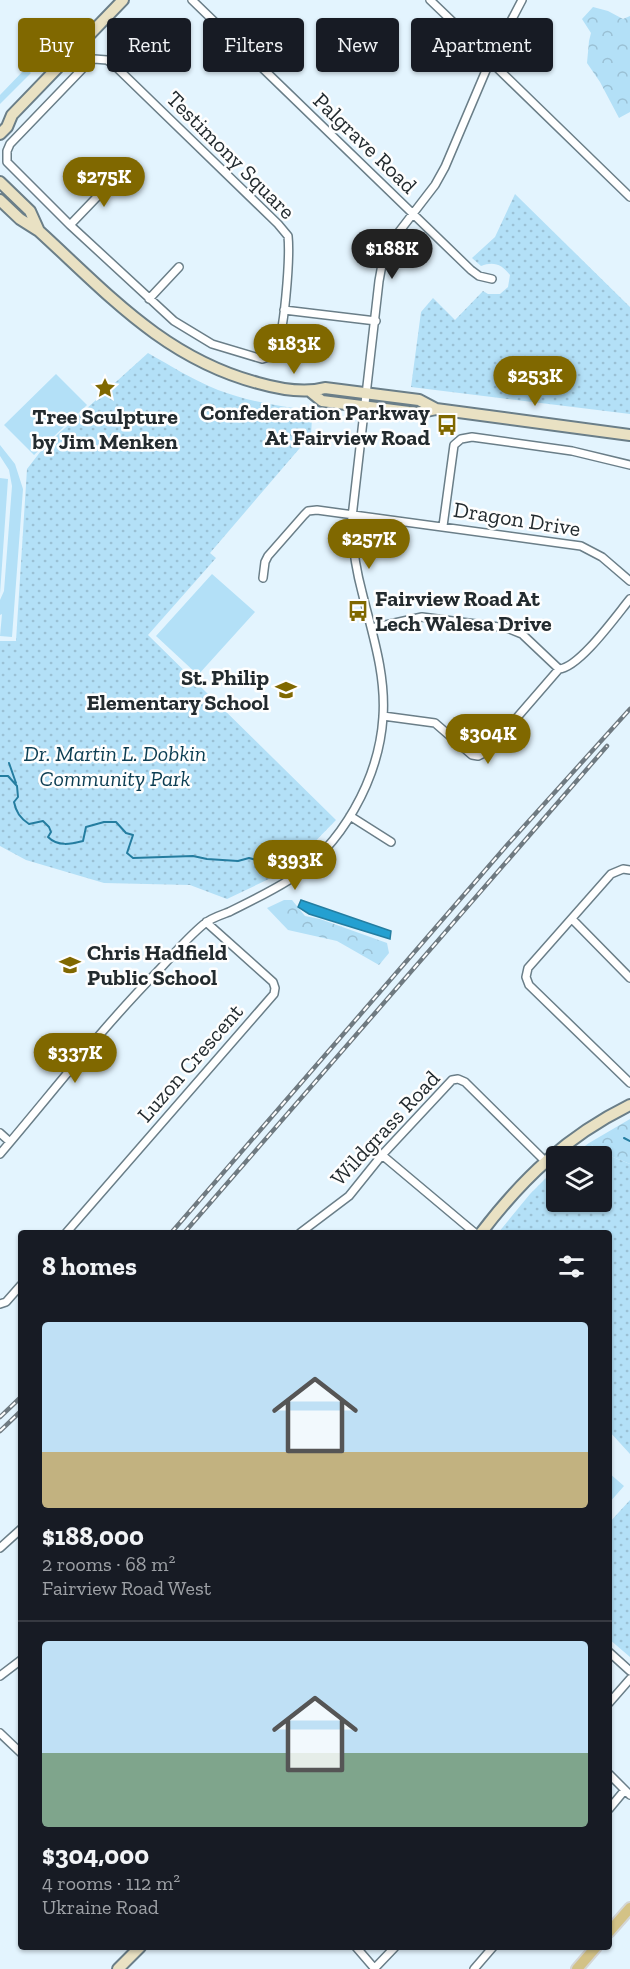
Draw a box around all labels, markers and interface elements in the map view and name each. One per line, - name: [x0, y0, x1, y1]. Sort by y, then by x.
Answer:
- chip: Buy: [18, 18, 95, 72]
- chip: Rent: [107, 18, 191, 72]
- chip: Filters: [203, 18, 304, 72]
- chip: New: [316, 18, 399, 72]
- chip: Apartment: [411, 18, 553, 72]
- street label: Testimony Square: [161, 85, 301, 225]
- street label: Palgrave Road: [307, 87, 423, 199]
- pin: $275K: [62, 157, 146, 208]
- text: $275K: [77, 164, 131, 188]
- pin: $188K: [350, 229, 434, 280]
- text: $188K: [366, 236, 418, 260]
- pin: $183K: [252, 324, 336, 375]
- text: $183K: [268, 331, 320, 355]
- pin: $253K: [493, 356, 577, 407]
- text: $253K: [507, 363, 563, 387]
- place icon: Tree Sculpture by Jim Menken: [93, 376, 117, 400]
- place label: Confederation Parkway At Fairview Road: [200, 399, 430, 451]
- place label: Tree Sculpture by Jim Menken: [31, 403, 178, 455]
- bus stop icon: Confederation Parkway At Fairview Road: [435, 413, 459, 437]
- street label: Dragon Drive: [452, 496, 582, 542]
- pin: $257K: [327, 519, 411, 570]
- text: $257K: [342, 526, 396, 550]
- place label: Fairview Road At Lech Walesa Drive: [375, 585, 552, 637]
- bus stop icon: Fairview Road At Lech Walesa Drive: [346, 599, 370, 623]
- place label: St. Philip Elementary School: [87, 664, 269, 716]
- school or university icon: St. Philip Elementary School: [274, 678, 298, 702]
- pin: $304K: [446, 714, 530, 765]
- text: $304K: [460, 721, 516, 745]
- park label: Dr. Martin L. Dobkin Community Park: [24, 740, 206, 792]
- pin: $393K: [253, 840, 337, 891]
- text: $393K: [267, 847, 323, 871]
- place label: Chris Hadfield Public School: [87, 939, 228, 991]
- school or university icon: Chris Hadfield Public School: [58, 953, 82, 977]
- street label: Luzon Crescent: [131, 998, 249, 1128]
- pin: $337K: [33, 1033, 117, 1084]
- text: $337K: [48, 1040, 102, 1064]
- street label: Wildgrass Road: [325, 1065, 445, 1191]
- map controls: [546, 1146, 612, 1212]
- button: layers: [546, 1146, 612, 1212]
- text: 8 homes: [42, 1250, 137, 1282]
- icon: filters: [555, 1250, 588, 1283]
- icon: home: [261, 1361, 369, 1469]
- text: $188,000: [42, 1520, 144, 1552]
- text: 2 rooms · 68 m²: [42, 1552, 175, 1576]
- text: Fairview Road West: [42, 1576, 211, 1600]
- icon: home: [261, 1680, 369, 1788]
- text: $304,000: [42, 1839, 149, 1871]
- text: 4 rooms · 112 m²: [42, 1871, 180, 1895]
- text: Ukraine Road: [42, 1895, 159, 1919]

